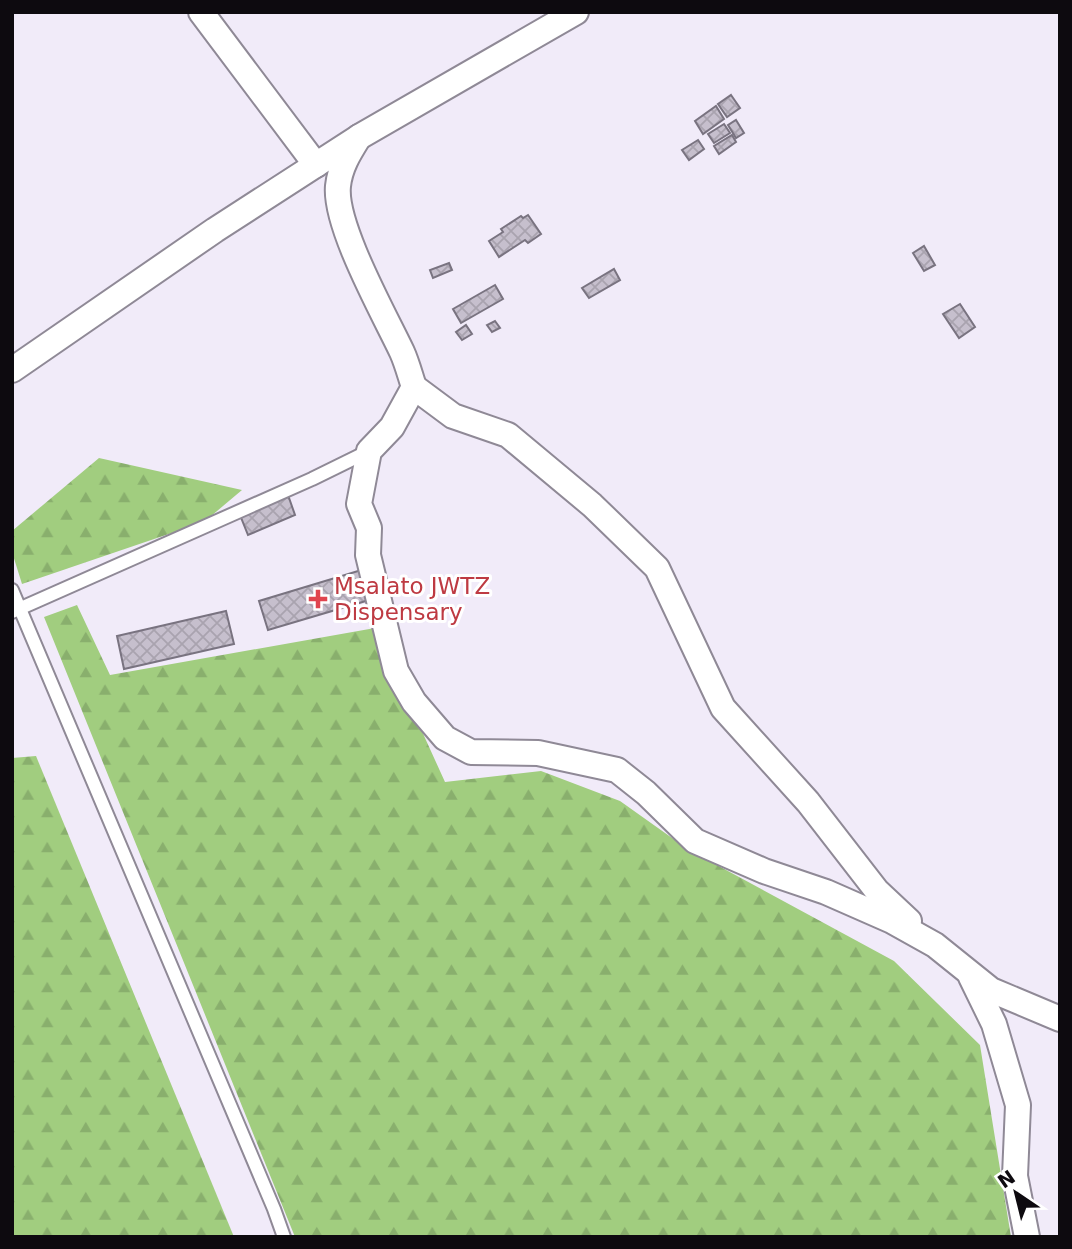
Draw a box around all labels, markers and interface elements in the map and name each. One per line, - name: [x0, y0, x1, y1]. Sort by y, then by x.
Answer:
- place label: Msalato JWTZ Dispensary: [334, 573, 490, 625]
- marker: Msalato JWTZ Dispensary: [308, 589, 328, 609]
- north arrow: [981, 1158, 1051, 1228]
- text: N: [993, 1166, 1019, 1193]

